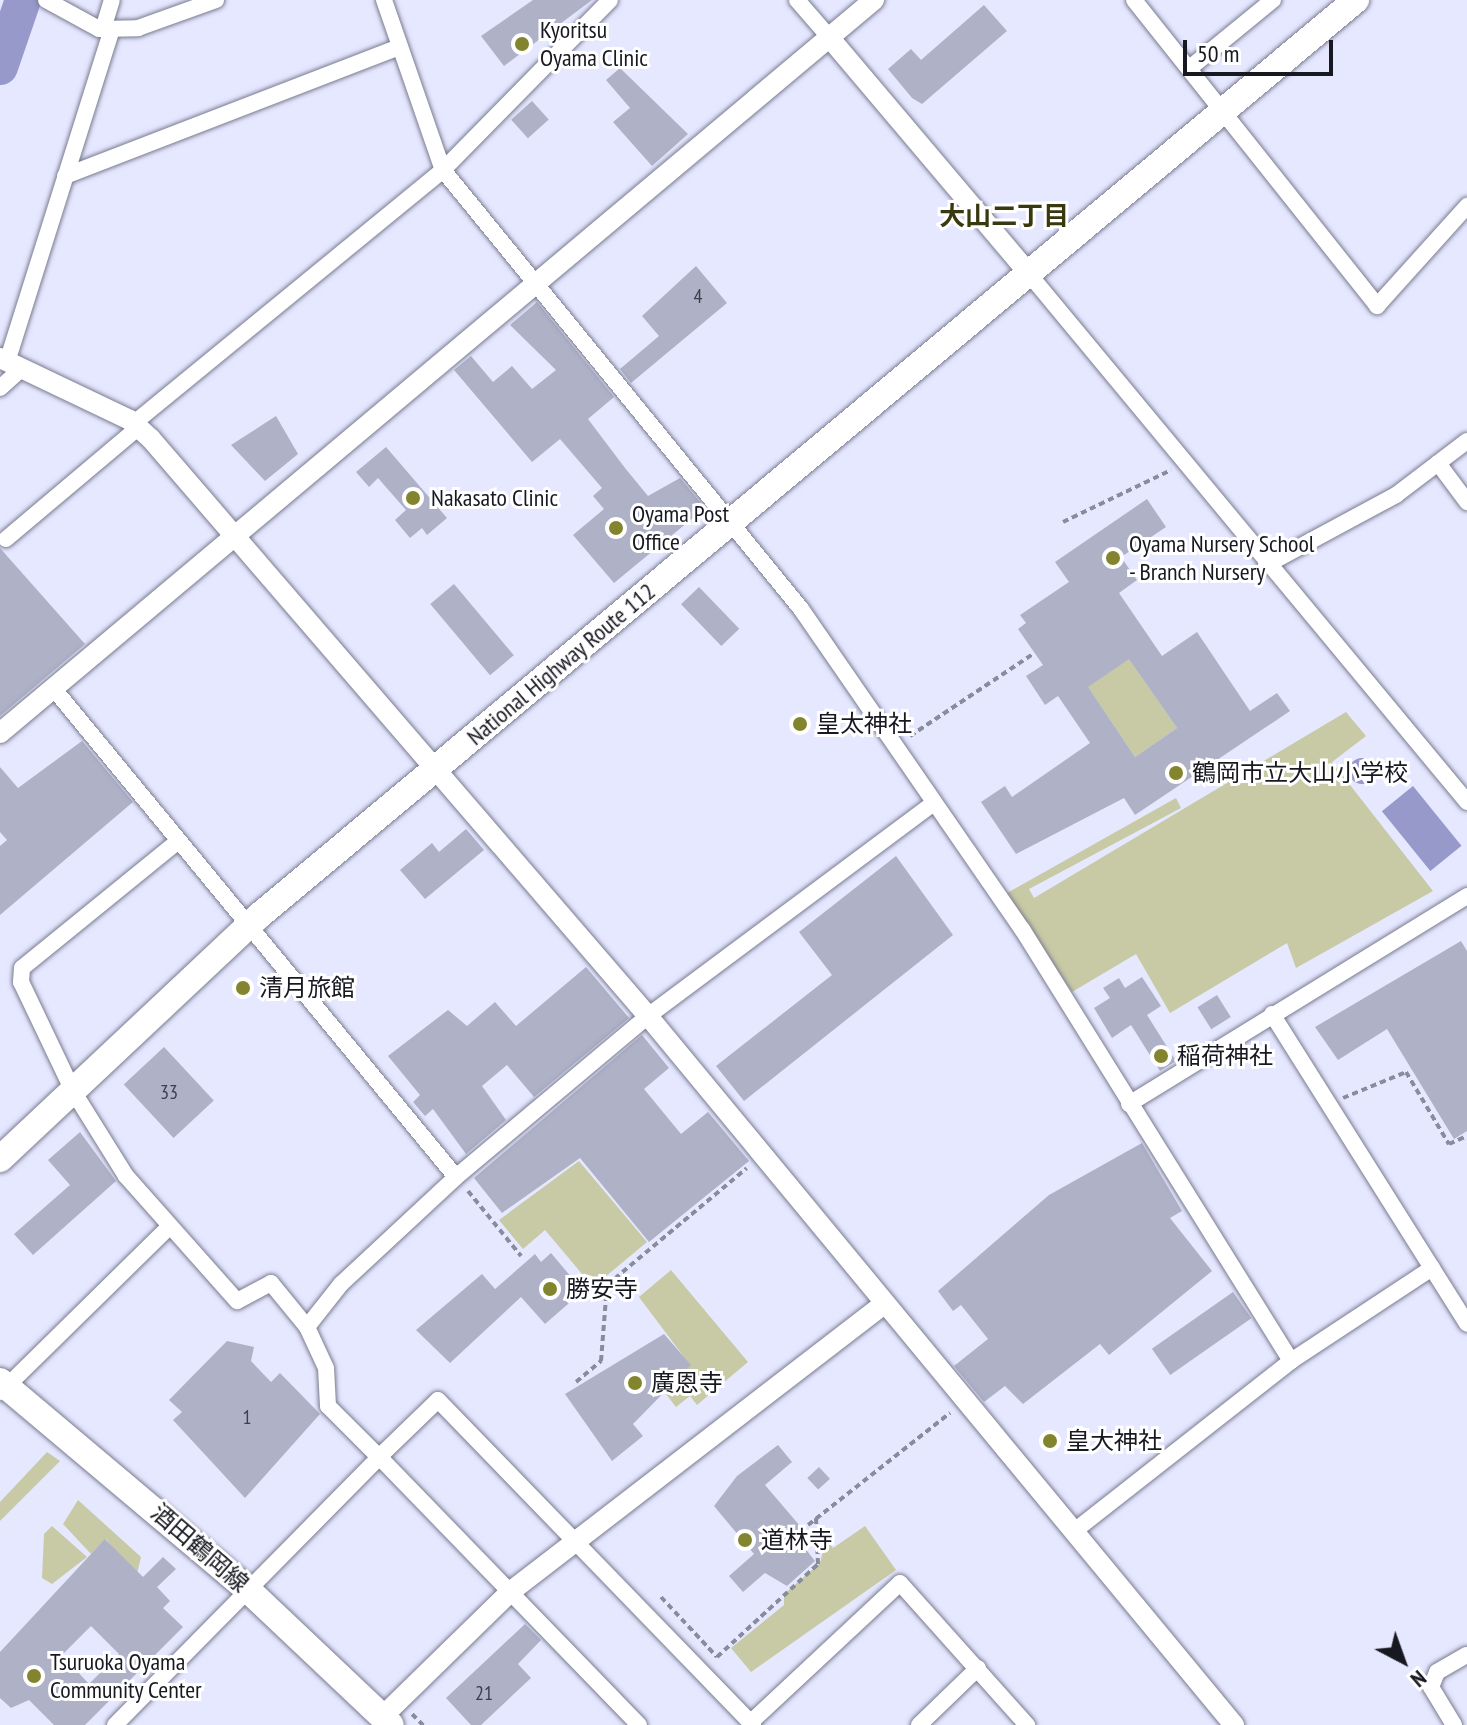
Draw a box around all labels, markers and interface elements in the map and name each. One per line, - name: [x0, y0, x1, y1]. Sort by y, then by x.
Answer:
- place label: Kyoritsu Oyama Clinic: [540, 16, 648, 72]
- scale bar: [1187, 24, 1337, 74]
- marker: Kyoritsu Oyama Clinic: [511, 33, 533, 55]
- text: 50 m: [1197, 38, 1239, 69]
- district label: 大山二丁目: [939, 200, 1069, 232]
- house number: 4: [694, 284, 702, 308]
- place label: Nakasato Clinic: [431, 484, 558, 512]
- marker: Nakasato Clinic: [402, 487, 424, 509]
- place label: Oyama Post Office: [632, 500, 729, 556]
- marker: Oyama Post Office: [607, 519, 625, 537]
- place label: Oyama Nursery School - Branch Nursery: [1129, 530, 1315, 586]
- marker: Oyama Nursery School - Branch Nursery: [1104, 549, 1122, 567]
- street label: National Highway Route 112: [461, 577, 661, 751]
- place label: 皇太神社: [816, 710, 912, 738]
- marker: 皇太神社: [791, 715, 809, 733]
- place label: 鶴岡市立大山小学校: [1192, 759, 1408, 787]
- marker: 鶴岡市立大山小学校: [1167, 764, 1185, 782]
- place label: 清月旅館: [259, 974, 355, 1002]
- marker: 清月旅館: [234, 979, 252, 997]
- place label: 稲荷神社: [1177, 1042, 1273, 1070]
- marker: 稲荷神社: [1152, 1047, 1170, 1065]
- house number: 33: [160, 1080, 178, 1104]
- place label: 勝安寺: [566, 1275, 638, 1303]
- marker: 勝安寺: [541, 1280, 559, 1298]
- place label: 廣恩寺: [651, 1369, 723, 1397]
- marker: 廣恩寺: [626, 1374, 644, 1392]
- house number: 1: [243, 1405, 251, 1429]
- place label: 皇大神社: [1066, 1427, 1162, 1455]
- marker: 皇大神社: [1041, 1432, 1059, 1450]
- street label: 酒田鶴岡線: [145, 1498, 255, 1598]
- place label: 道林寺: [761, 1526, 833, 1554]
- marker: 道林寺: [736, 1531, 754, 1549]
- north arrow: [1363, 1621, 1443, 1701]
- place label: Tsuruoka Oyama Community Center: [50, 1648, 202, 1704]
- text: N: [1405, 1665, 1432, 1694]
- marker: Tsuruoka Oyama Community Center: [25, 1667, 43, 1685]
- house number: 21: [475, 1681, 493, 1705]

